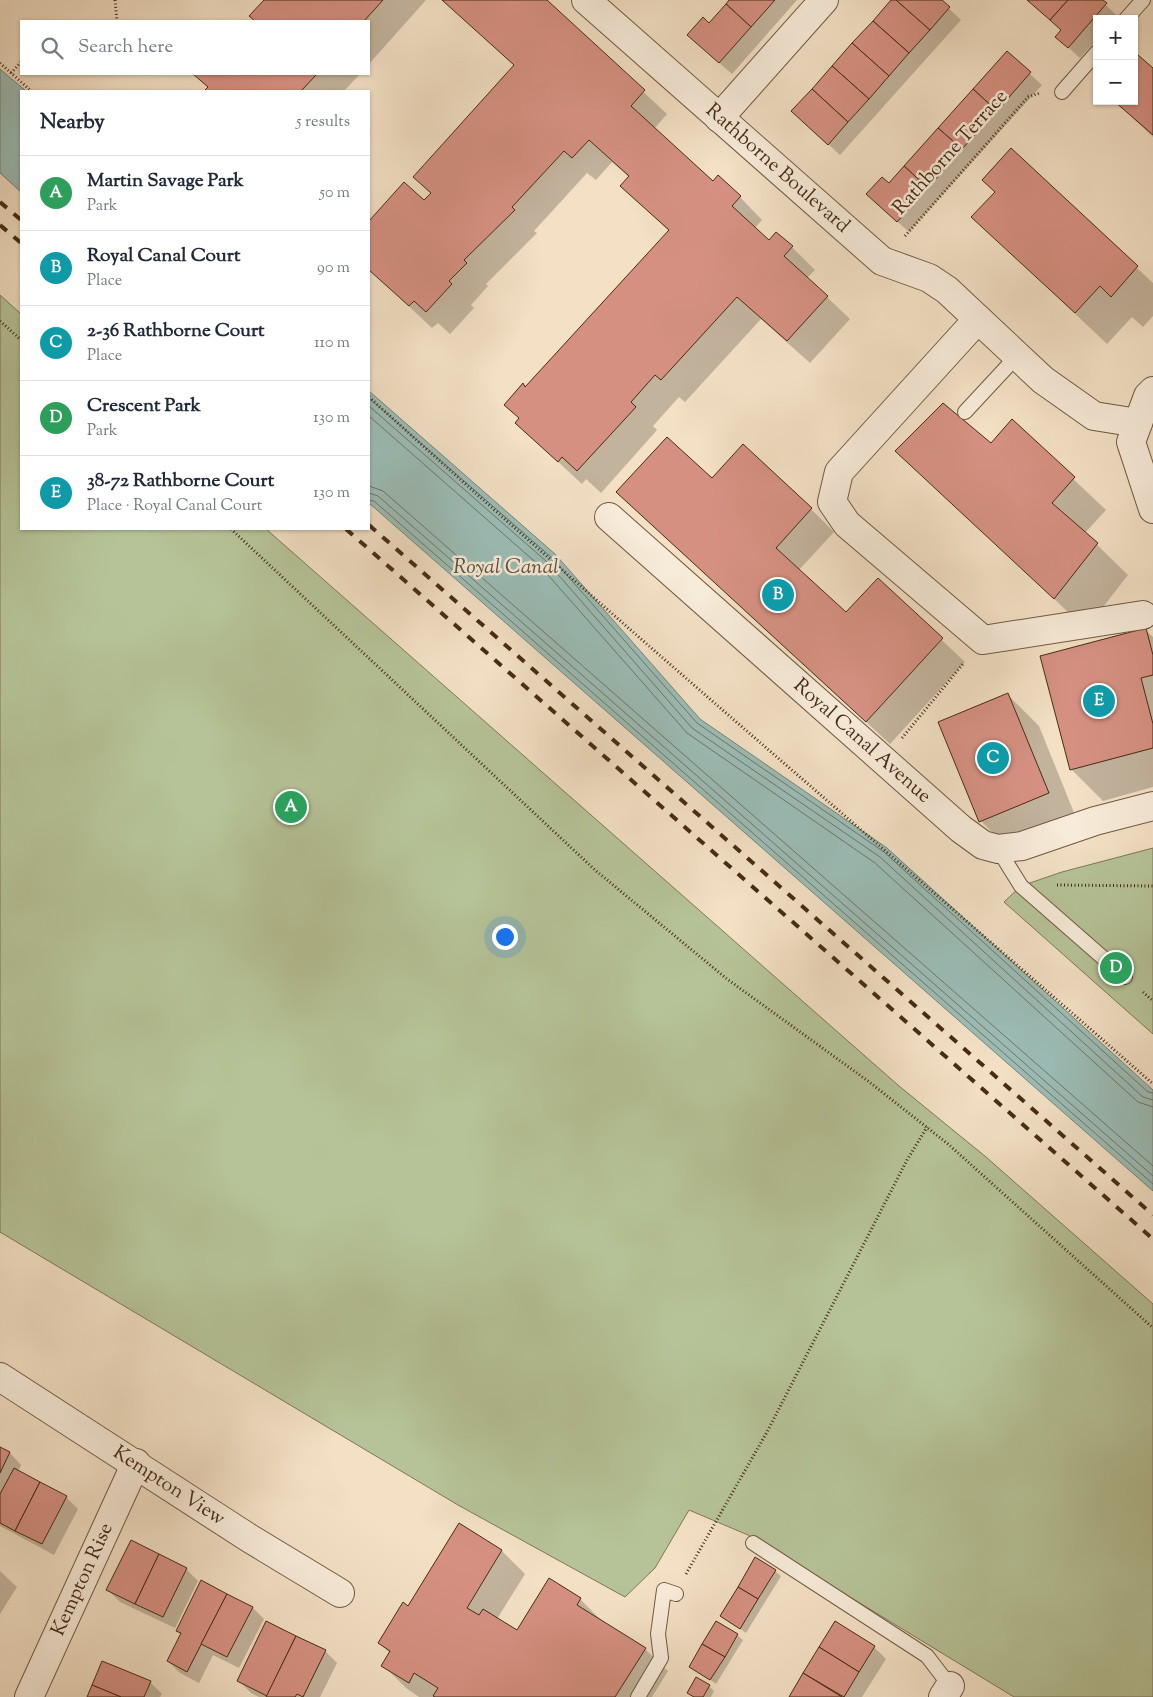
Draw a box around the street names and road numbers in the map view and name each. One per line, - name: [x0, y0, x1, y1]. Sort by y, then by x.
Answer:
- street label: Rathborne Terrace: [887, 84, 1015, 222]
- street label: Rathborne Boulevard: [699, 97, 856, 240]
- street label: Royal Canal Avenue: [786, 672, 937, 810]
- street label: Kempton View: [107, 1439, 231, 1533]
- street label: Kempton Rise: [44, 1518, 121, 1641]

